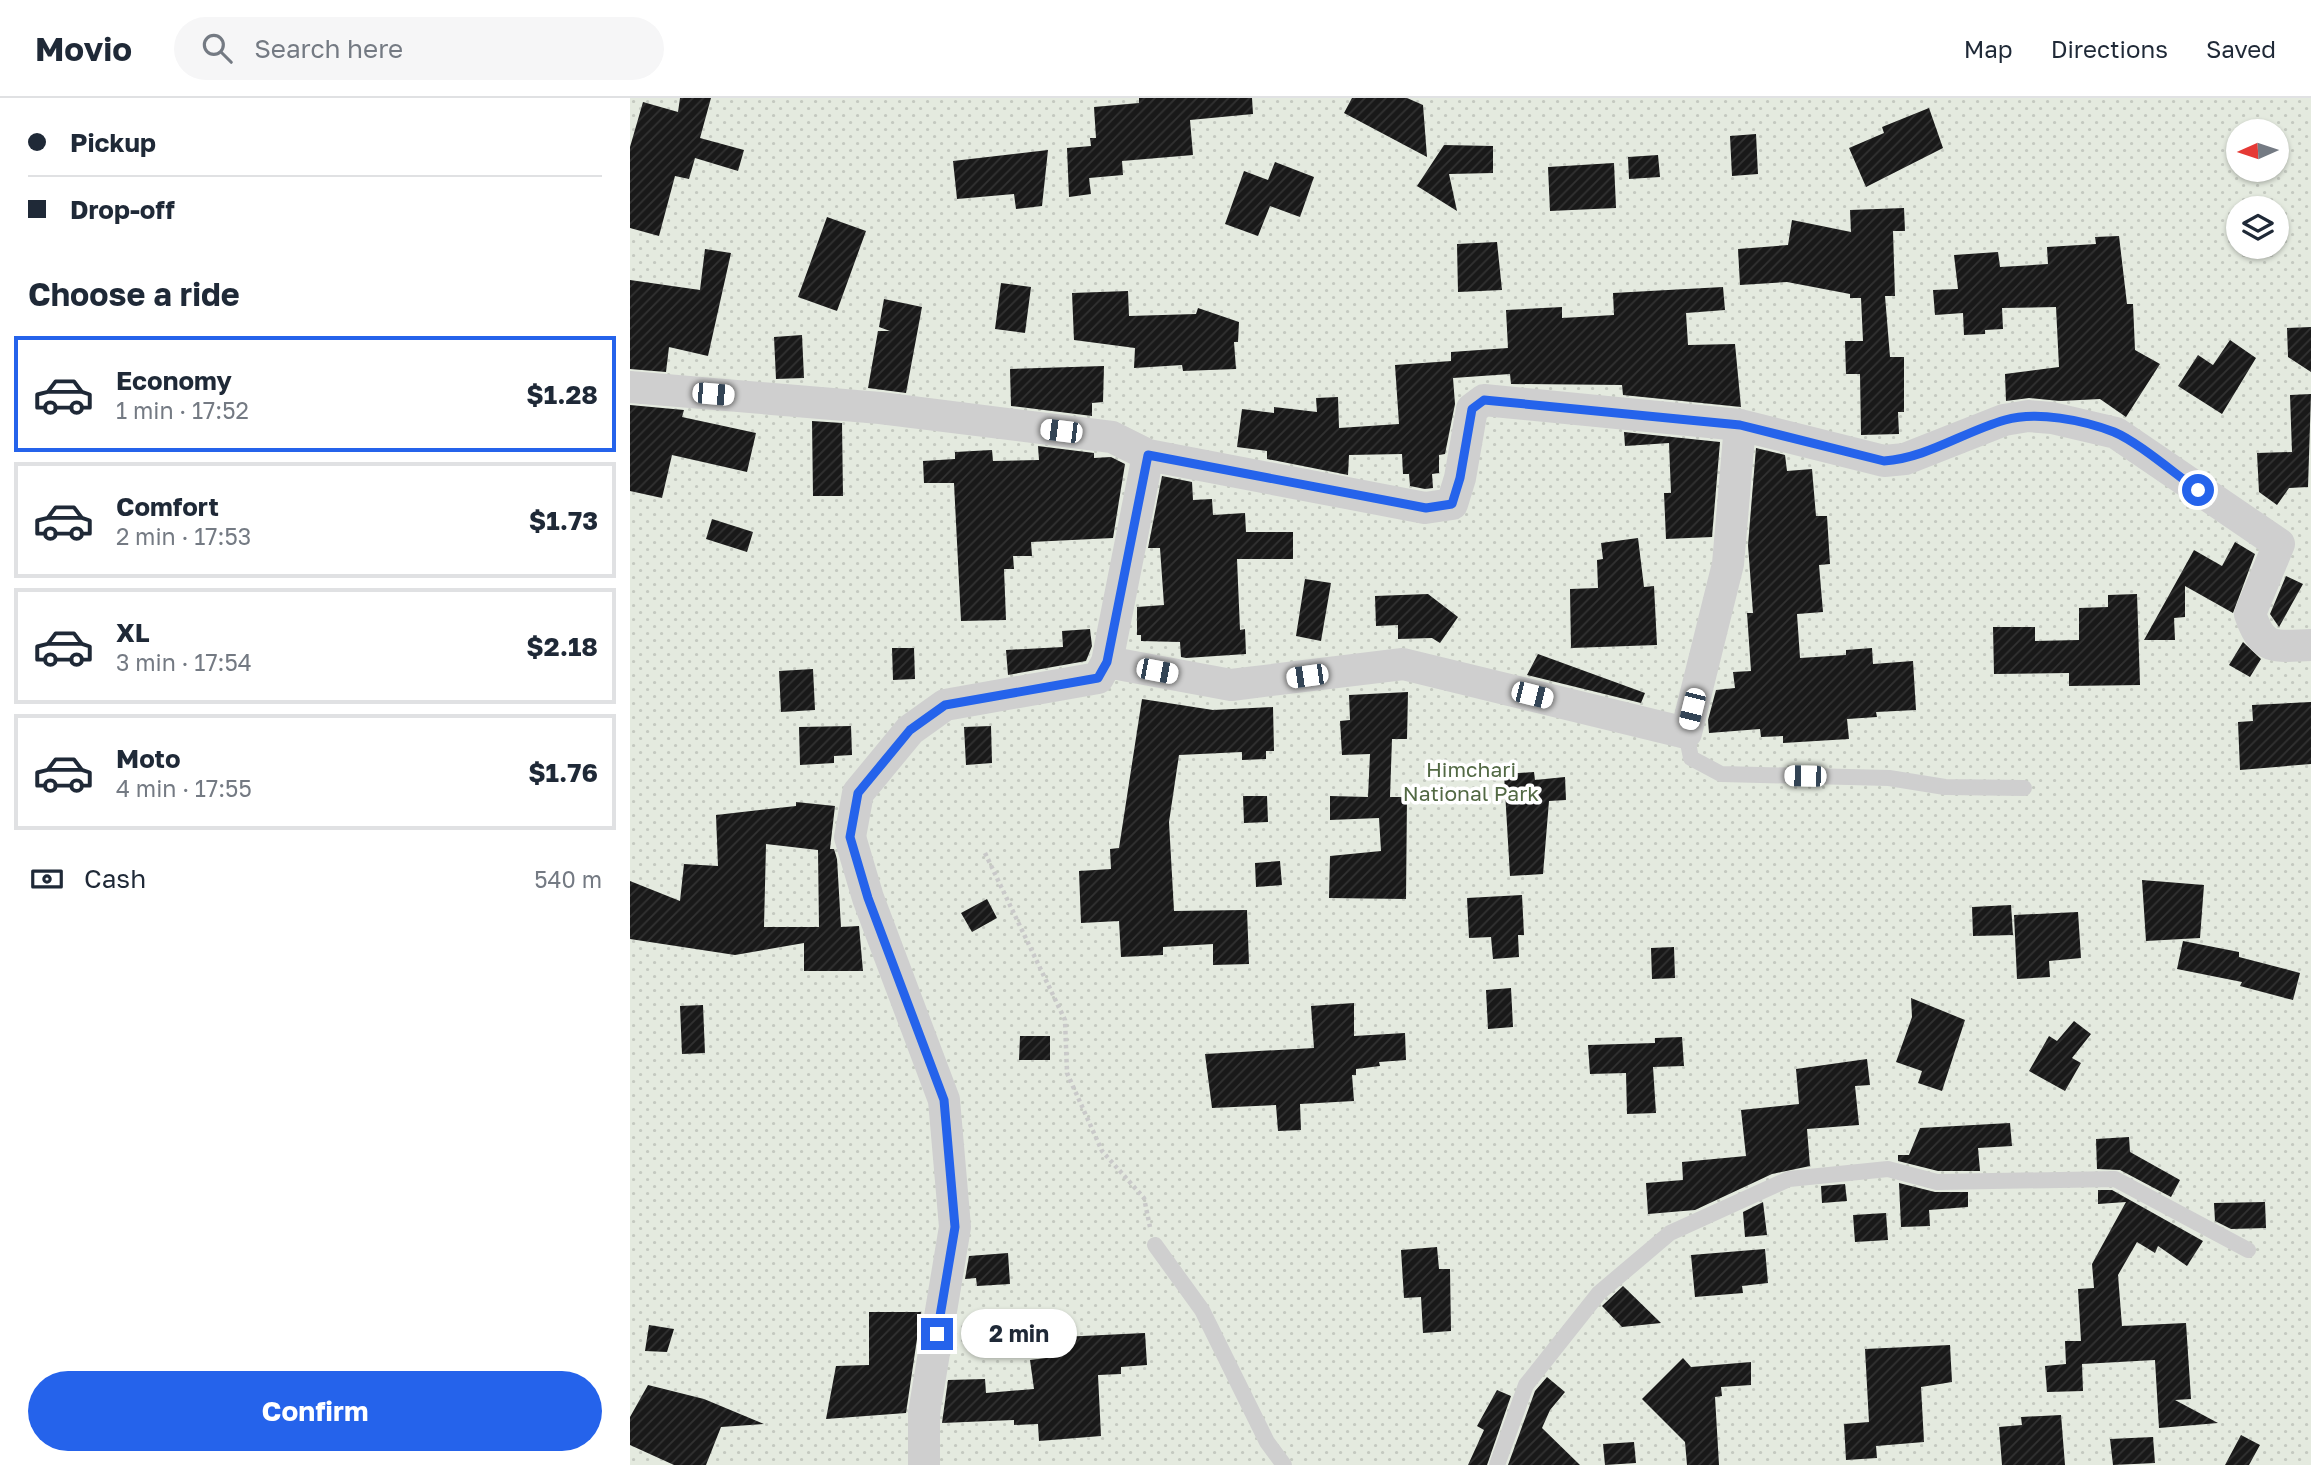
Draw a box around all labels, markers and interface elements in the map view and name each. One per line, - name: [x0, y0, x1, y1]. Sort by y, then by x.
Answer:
- search box: [174, 17, 664, 80]
- text: Movio: [35, 29, 132, 68]
- icon: search: [198, 29, 236, 67]
- text: Search here: [254, 33, 403, 64]
- text: Map: [1964, 34, 2013, 63]
- text: Directions: [2051, 34, 2168, 63]
- text: Saved: [2206, 34, 2276, 63]
- north arrow: [2226, 119, 2289, 182]
- map controls: [2226, 119, 2289, 259]
- text: Pickup: [70, 127, 156, 158]
- text: Drop-off: [70, 194, 175, 225]
- button: layers: [2226, 196, 2289, 259]
- text: Choose a ride: [28, 275, 240, 313]
- icon: car: [32, 363, 95, 426]
- text: Economy: [116, 365, 232, 396]
- text: $1.28: [526, 379, 598, 410]
- car: [692, 382, 735, 406]
- text: 1 min · 17:52: [116, 396, 249, 424]
- car: [1039, 418, 1084, 444]
- route start: [2182, 474, 2214, 506]
- icon: car: [32, 489, 95, 552]
- text: Comfort: [116, 491, 219, 522]
- text: $1.73: [529, 505, 598, 536]
- text: 2 min · 17:53: [116, 522, 251, 550]
- icon: car: [32, 615, 95, 678]
- text: XL: [116, 617, 150, 648]
- text: $2.18: [526, 631, 598, 662]
- text: 3 min · 17:54: [116, 648, 252, 676]
- car: [1135, 657, 1180, 685]
- car: [1285, 663, 1330, 689]
- car: [1510, 680, 1555, 710]
- car: [1677, 686, 1708, 732]
- icon: car: [32, 741, 95, 804]
- text: Moto: [116, 743, 181, 774]
- park label: Himchari National Park: [1403, 756, 1539, 806]
- text: $1.76: [528, 757, 598, 788]
- car: [1784, 765, 1827, 787]
- text: 4 min · 17:55: [116, 774, 252, 802]
- icon: cash: [28, 860, 66, 898]
- text: Cash: [84, 863, 146, 894]
- text: 540 m: [534, 865, 602, 893]
- callout: 2 min: [962, 1310, 1077, 1358]
- route end: [921, 1318, 953, 1350]
- text: 2 min: [989, 1319, 1049, 1347]
- button: Confirm: [28, 1371, 602, 1451]

